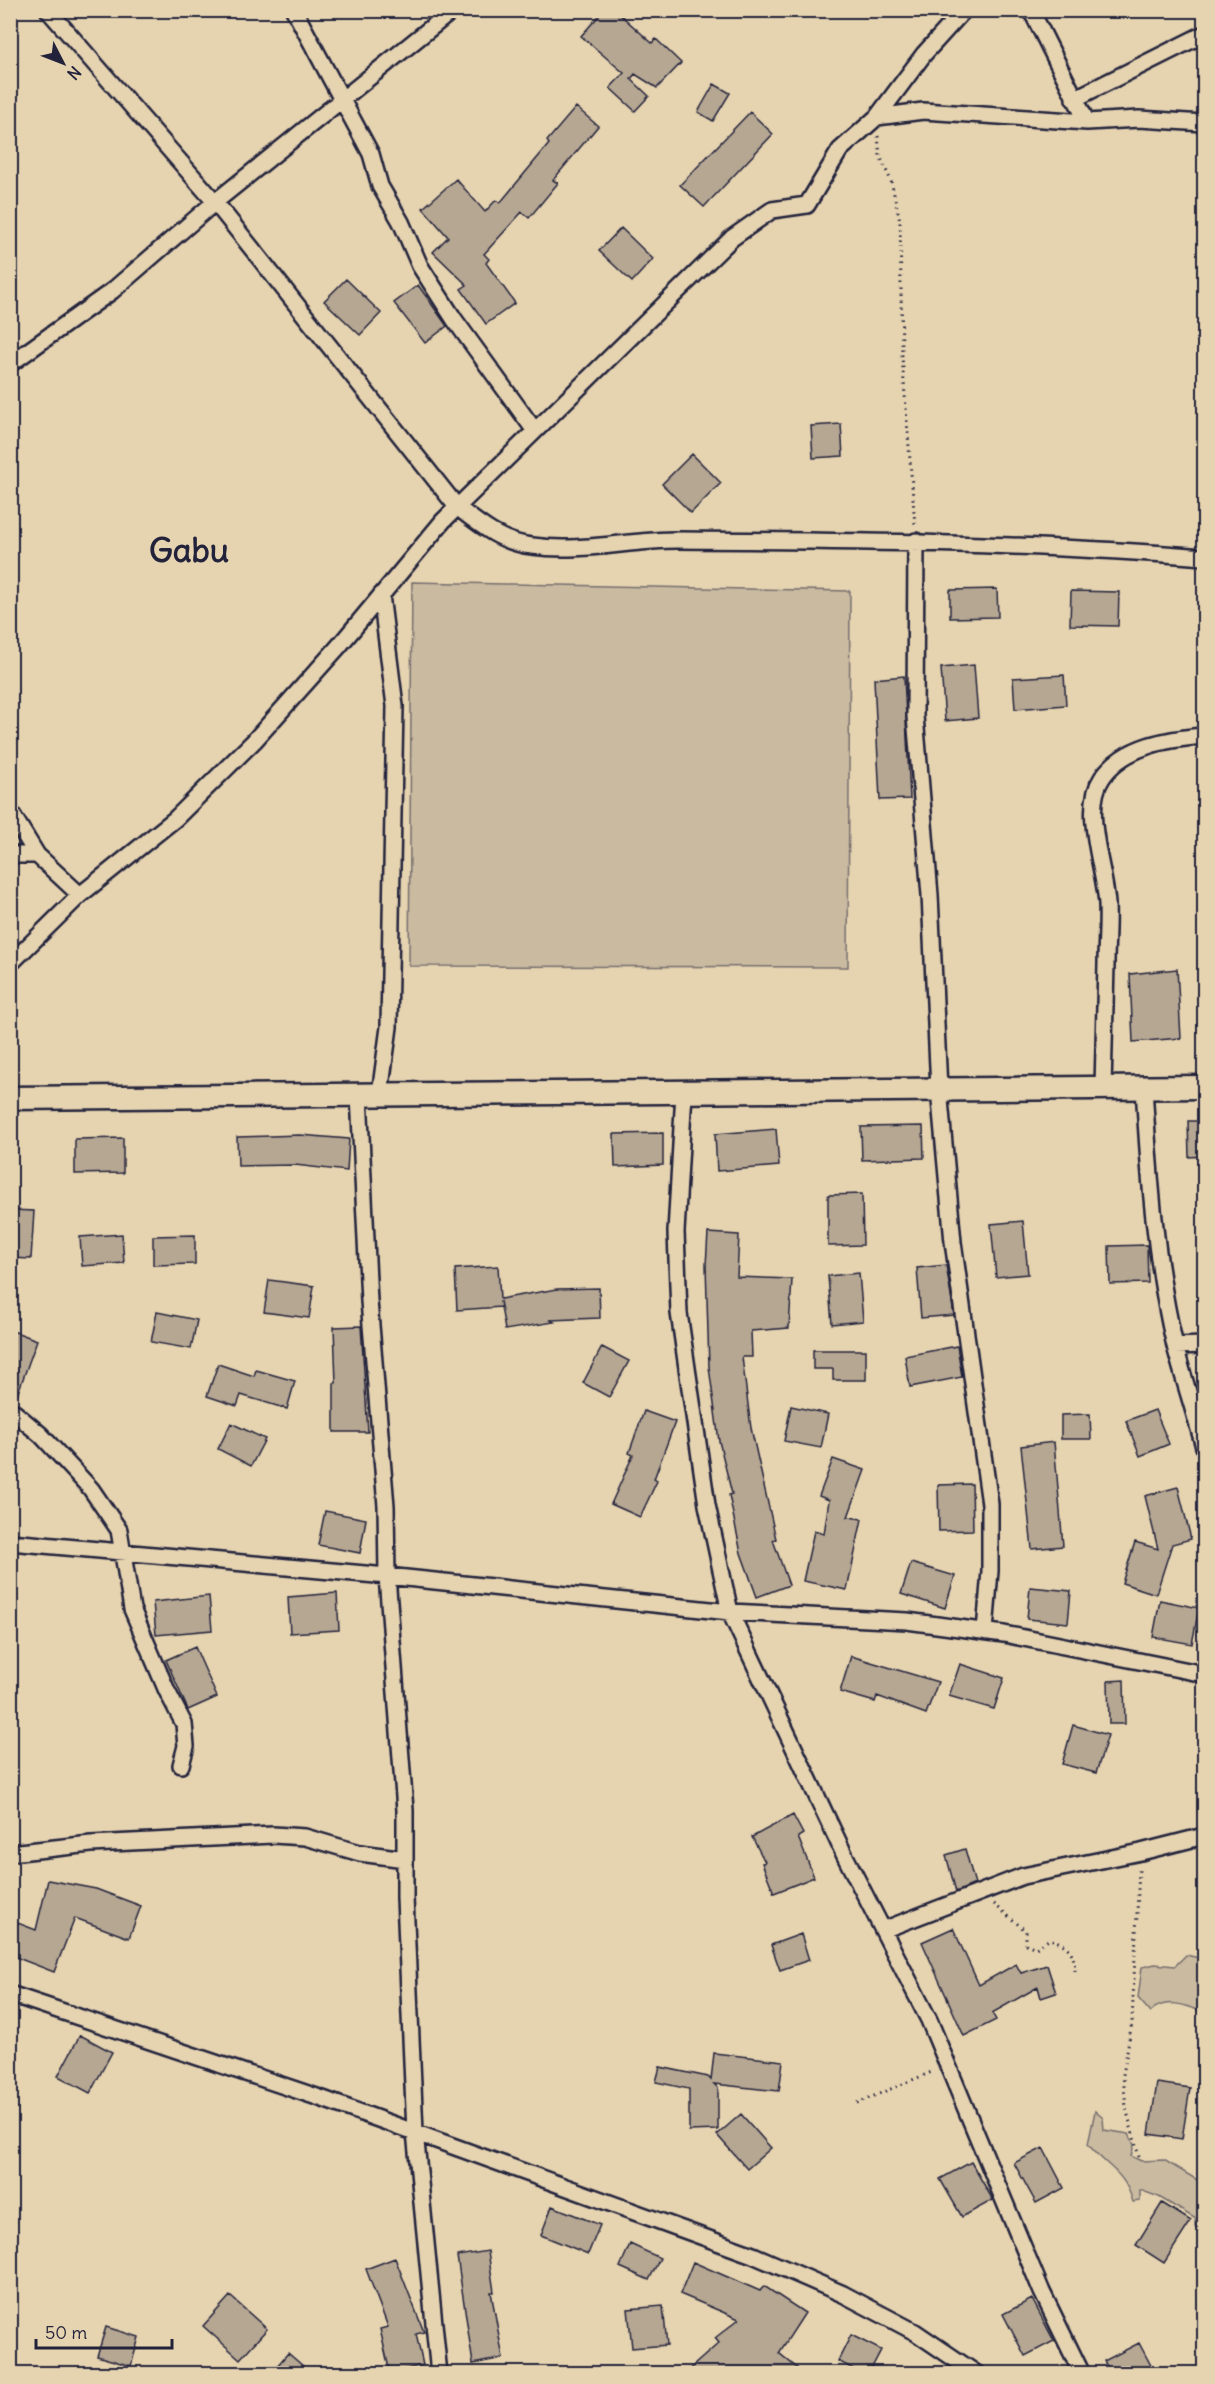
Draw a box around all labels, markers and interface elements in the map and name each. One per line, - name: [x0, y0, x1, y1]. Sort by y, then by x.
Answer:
- north arrow: [33, 33, 93, 93]
- text: N: [63, 62, 85, 84]
- district label: Gabu: [149, 529, 229, 571]
- scale bar: [36, 2312, 172, 2350]
- text: 50 m: [45, 2321, 87, 2344]

